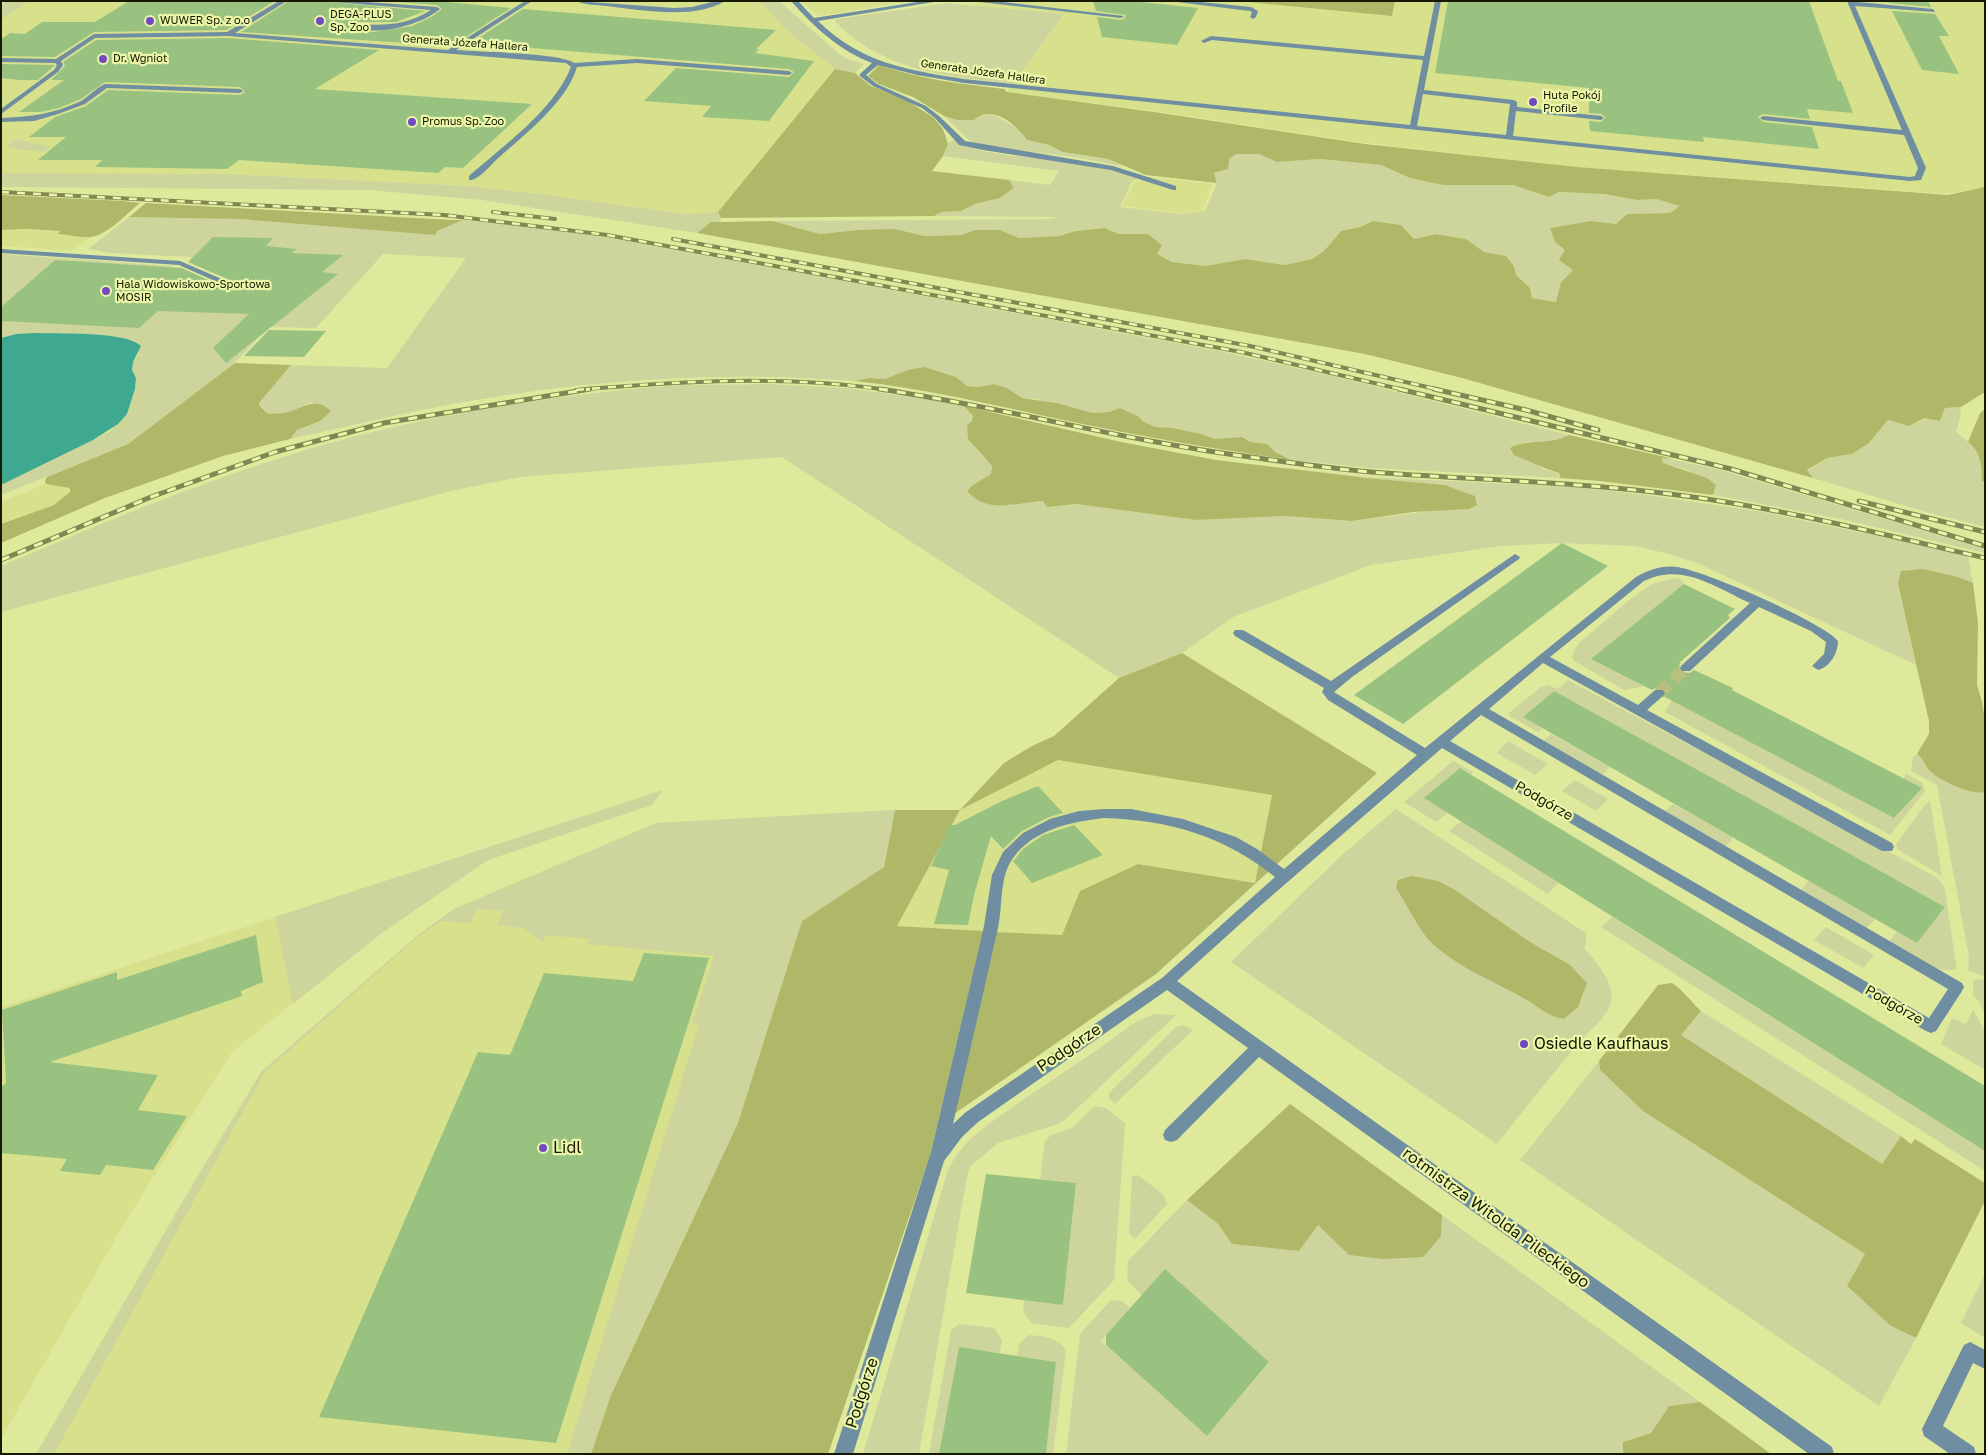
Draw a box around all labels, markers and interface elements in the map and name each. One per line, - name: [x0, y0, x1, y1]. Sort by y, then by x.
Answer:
- place label: DEGA-PLUS Sp. Zoo: [330, 8, 392, 34]
- place label: WUWER Sp. z o.o: [160, 14, 250, 28]
- marker: WUWER Sp. z o.o: [144, 15, 156, 27]
- marker: DEGA-PLUS Sp. Zoo: [314, 15, 326, 27]
- street label: Generała Józefa Hallera: [402, 32, 528, 54]
- place label: Dr. Wgniot: [113, 52, 167, 66]
- marker: Dr. Wgniot: [97, 53, 109, 65]
- street label: Generała Józefa Hallera: [920, 57, 1046, 87]
- place label: Huta Pokój Profile: [1543, 89, 1601, 115]
- marker: Huta Pokój Profile: [1527, 96, 1539, 108]
- place label: Promus Sp. Zoo: [422, 115, 504, 129]
- marker: Promus Sp. Zoo: [406, 116, 418, 128]
- place label: Hala Widowiskowo-Sportowa MOSIR: [116, 278, 270, 304]
- marker: Hala Widowiskowo-Sportowa MOSIR: [100, 285, 112, 297]
- street label: Podgórze: [1512, 778, 1576, 824]
- street label: Podgórze: [1862, 982, 1926, 1028]
- street label: Podgórze: [1033, 1020, 1105, 1076]
- place label: Osiedle Kaufhaus: [1534, 1034, 1668, 1054]
- marker: Osiedle Kaufhaus: [1518, 1038, 1530, 1050]
- place label: Lidl: [553, 1138, 581, 1158]
- marker: Lidl: [537, 1142, 549, 1154]
- street label: rotmistrza Witolda Pileckiego: [1399, 1144, 1593, 1292]
- street label: Podgórze: [842, 1355, 882, 1431]

